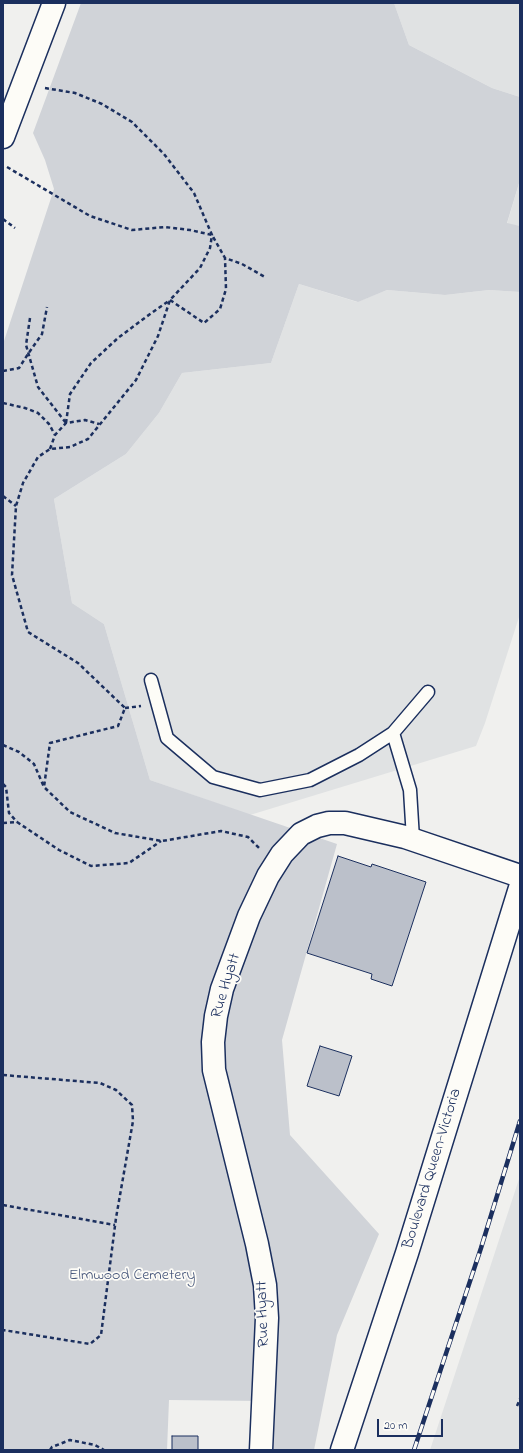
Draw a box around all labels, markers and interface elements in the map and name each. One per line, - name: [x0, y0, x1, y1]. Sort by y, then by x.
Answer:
- street label: Rue Hyatt: [208, 951, 246, 1021]
- street label: Boulevard Queen-Victoria: [399, 1086, 467, 1252]
- park label: Elmwood Cemetery: [69, 1266, 195, 1286]
- street label: Rue Hyatt: [253, 1280, 275, 1348]
- scale bar: [379, 1411, 445, 1437]
- text: 20 m: [384, 1417, 407, 1435]

